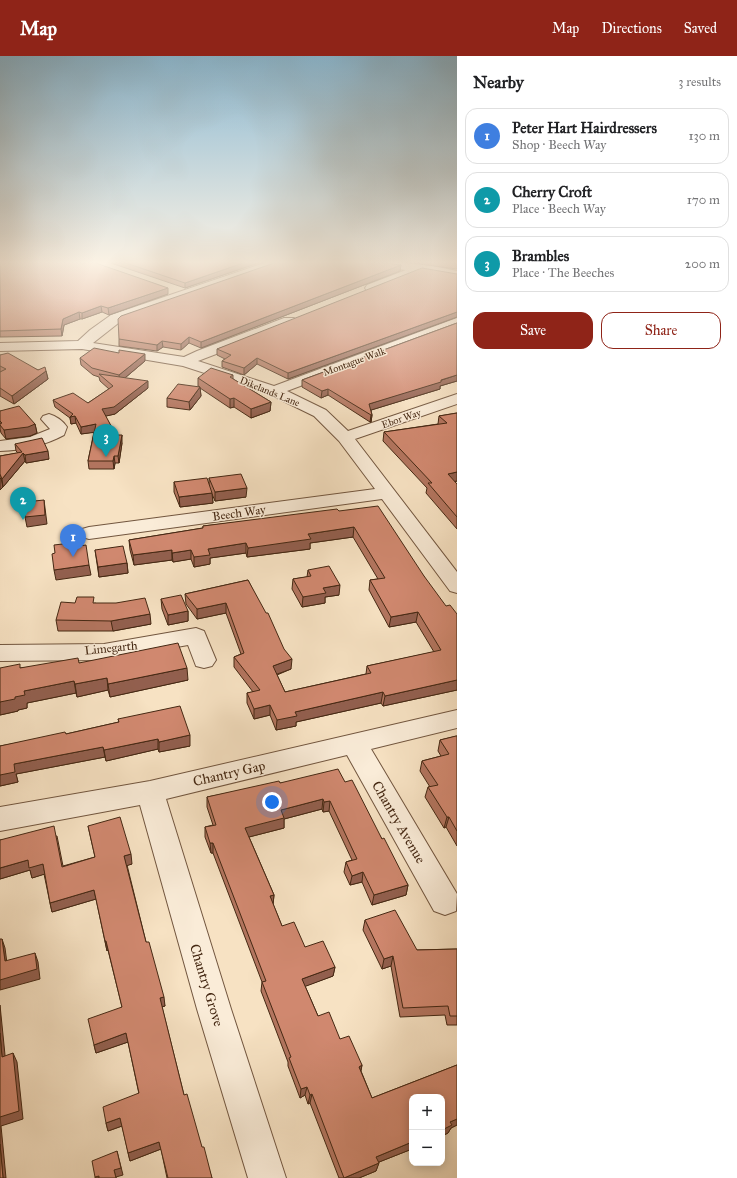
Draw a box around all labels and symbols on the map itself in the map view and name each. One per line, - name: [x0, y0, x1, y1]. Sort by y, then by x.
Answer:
- street label: Montague Walk: [322, 345, 387, 379]
- street label: Dikelands Lane: [238, 374, 301, 409]
- street label: Ebor Way: [380, 407, 423, 431]
- pin: 3: [93, 424, 119, 457]
- pin: 2: [10, 487, 36, 520]
- street label: Beech Way: [211, 502, 267, 524]
- pin: 1: [60, 524, 86, 557]
- street label: Limegarth: [84, 638, 139, 659]
- street label: Chantry Gap: [191, 757, 267, 790]
- street label: Chantry Avenue: [368, 778, 429, 867]
- your location: [262, 792, 282, 812]
- street label: Chantry Grove: [186, 942, 227, 1029]

